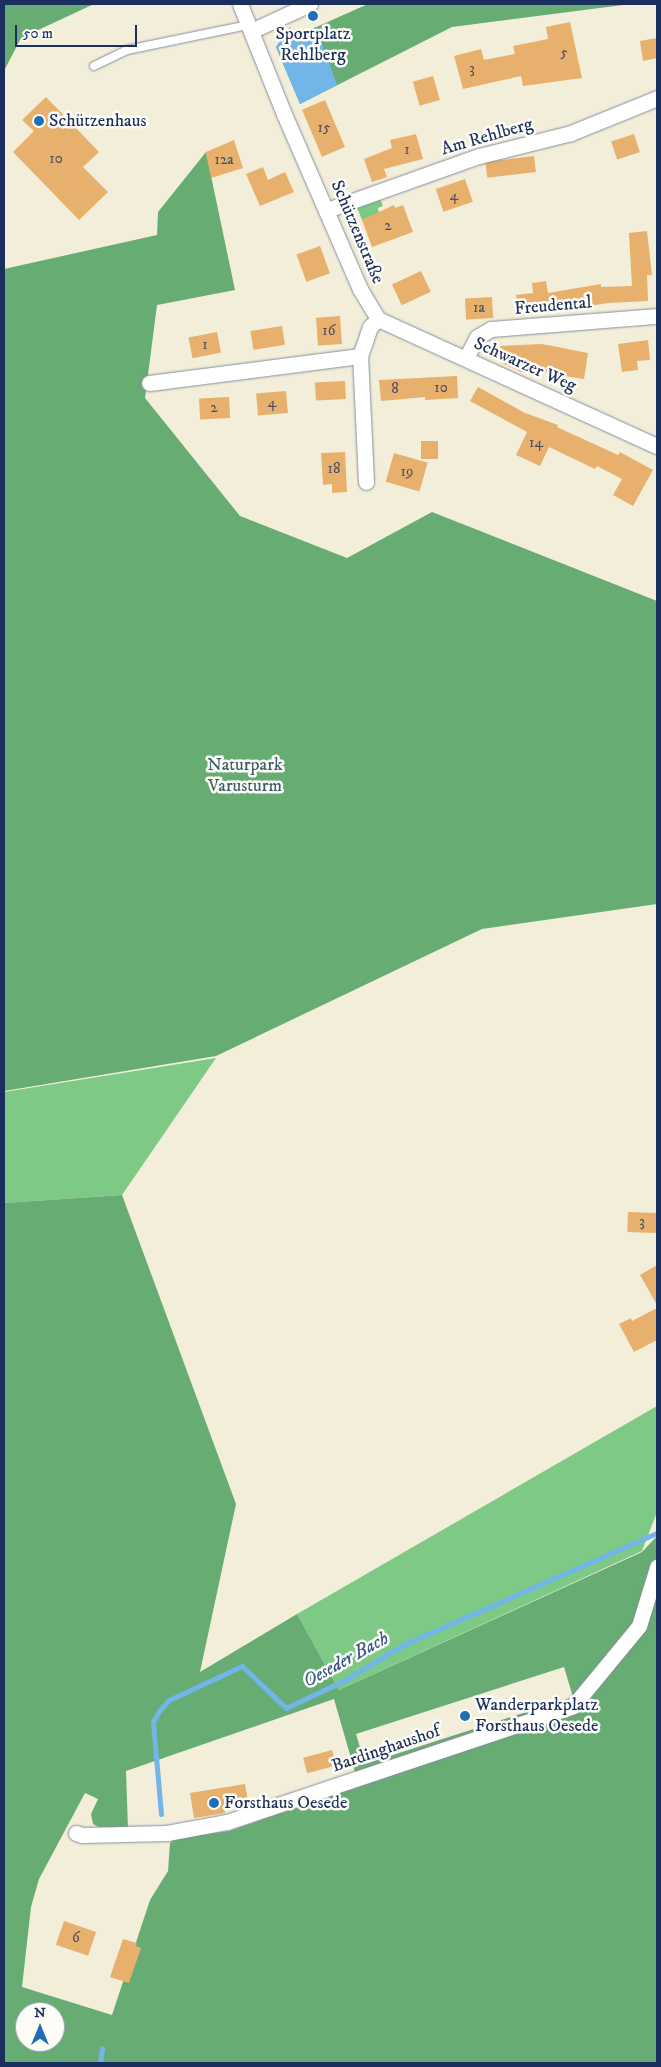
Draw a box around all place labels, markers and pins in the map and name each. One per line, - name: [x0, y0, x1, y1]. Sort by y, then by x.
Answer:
- marker: Sportplatz Rehlberg: [307, 10, 319, 22]
- place label: Sportplatz Rehlberg: [275, 24, 351, 66]
- place label: Schützenhaus: [49, 110, 146, 132]
- marker: Schützenhaus: [33, 115, 45, 127]
- place label: Wanderparkplatz Forsthaus Oesede: [475, 1695, 598, 1738]
- marker: Wanderparkplatz Forsthaus Oesede: [459, 1710, 471, 1722]
- place label: Forsthaus Oesede: [224, 1792, 347, 1814]
- marker: Forsthaus Oesede: [208, 1797, 220, 1809]

